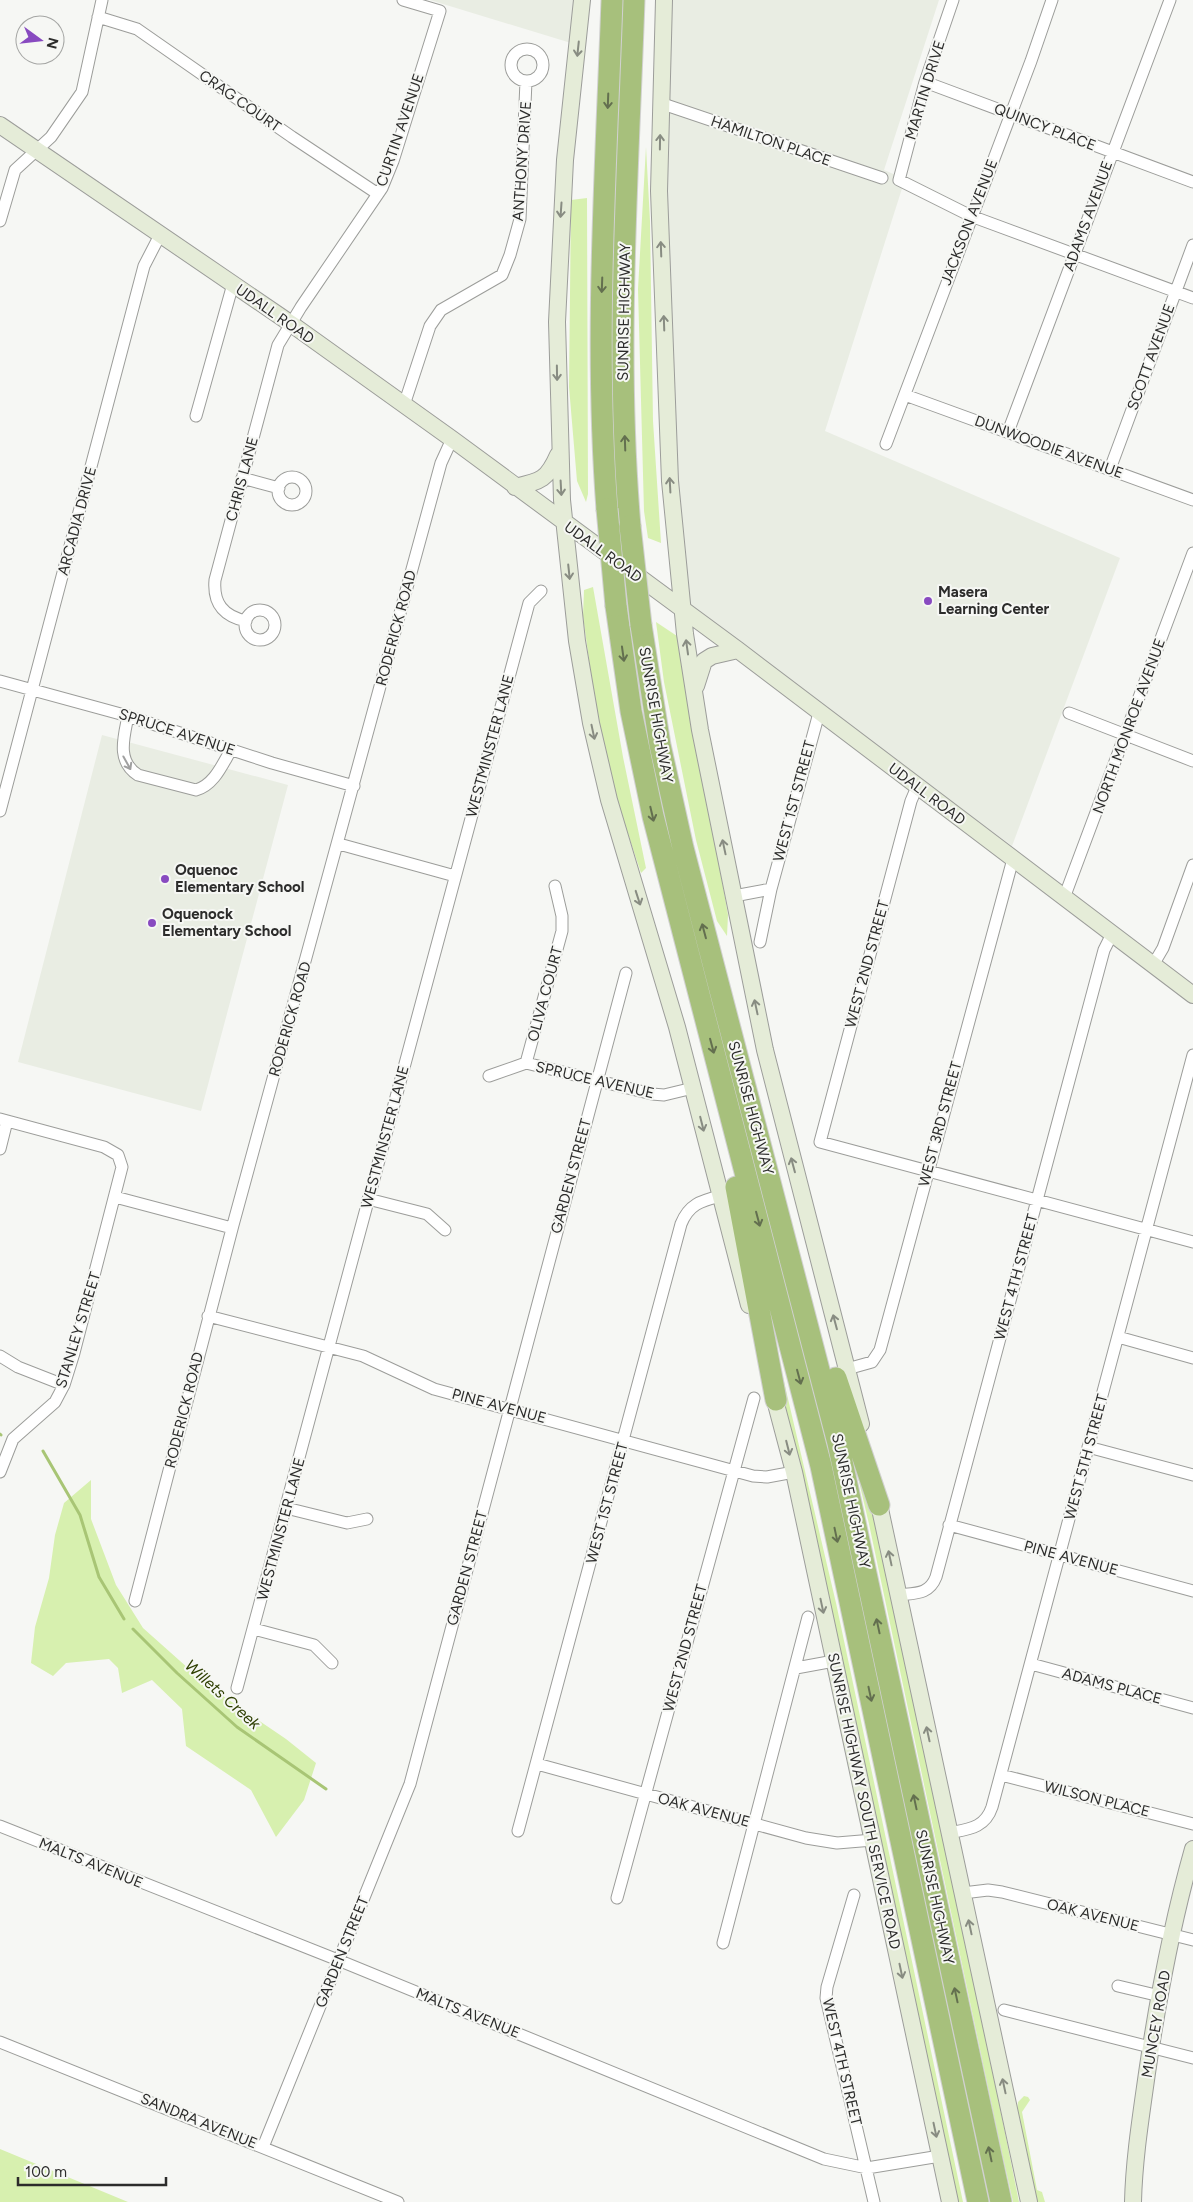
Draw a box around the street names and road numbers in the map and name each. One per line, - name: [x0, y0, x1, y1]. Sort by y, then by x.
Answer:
- street label: MARTIN DRIVE: [901, 38, 949, 142]
- street label: CRAG COURT: [196, 66, 285, 136]
- street label: CURTIN AVENUE: [372, 71, 428, 189]
- street label: QUINCY PLACE: [992, 99, 1098, 155]
- street label: ANTHONY DRIVE: [509, 100, 535, 222]
- street label: HAMILTON PLACE: [708, 112, 834, 170]
- street label: JACKSON AVENUE: [937, 156, 1001, 288]
- street label: ADAMS AVENUE: [1060, 158, 1116, 274]
- street label: SUNRISE HIGHWAY: [614, 243, 634, 381]
- street label: UDALL ROAD: [232, 280, 318, 348]
- street label: SCOTT AVENUE: [1123, 301, 1179, 413]
- street label: DUNWOODIE AVENUE: [972, 412, 1126, 482]
- street label: CHRIS LANE: [222, 435, 262, 523]
- street label: ARCADIA DRIVE: [54, 465, 100, 577]
- street label: UDALL ROAD: [561, 518, 645, 586]
- street label: RODERICK ROAD: [372, 568, 420, 688]
- street label: NORTH MONROE AVENUE: [1089, 636, 1169, 816]
- street label: SUNRISE HIGHWAY: [635, 646, 677, 784]
- street label: WESTMINSTER LANE: [462, 673, 518, 819]
- street label: SPRUCE AVENUE: [117, 705, 237, 759]
- street label: WEST 1ST STREET: [769, 738, 819, 864]
- street label: UDALL ROAD: [885, 759, 969, 829]
- street label: WEST 2ND STREET: [841, 898, 893, 1030]
- street label: OLIVA COURT: [524, 944, 567, 1044]
- street label: RODERICK ROAD: [265, 959, 315, 1079]
- street label: SUNRISE HIGHWAY: [724, 1039, 778, 1177]
- street label: SPRUCE AVENUE: [534, 1058, 656, 1102]
- street label: WEST 3RD STREET: [915, 1059, 966, 1189]
- street label: WESTMINSTER LANE: [357, 1064, 413, 1210]
- street label: GARDEN STREET: [547, 1116, 595, 1235]
- street label: WEST 4TH STREET: [990, 1211, 1042, 1342]
- street label: STANLEY STREET: [52, 1269, 104, 1390]
- street label: RODERICK ROAD: [161, 1350, 207, 1470]
- street label: PINE AVENUE: [450, 1385, 548, 1427]
- street label: WEST 5TH STREET: [1061, 1392, 1112, 1522]
- street label: SUNRISE HIGHWAY: [828, 1432, 874, 1570]
- street label: WEST 1ST STREET: [582, 1440, 632, 1566]
- street label: WESTMINSTER LANE: [253, 1456, 309, 1602]
- street label: GARDEN STREET: [443, 1508, 491, 1627]
- street label: PINE AVENUE: [1022, 1537, 1120, 1579]
- street label: WEST 2ND STREET: [659, 1582, 711, 1714]
- street label: SUNRISE HIGHWAY SOUTH SERVICE ROAD: [824, 1651, 904, 1951]
- street label: ADAMS PLACE: [1060, 1664, 1164, 1708]
- street label: WILSON PLACE: [1042, 1777, 1152, 1821]
- street label: OAK AVENUE: [656, 1789, 752, 1831]
- street label: SUNRISE HIGHWAY: [912, 1828, 958, 1966]
- street label: MALTS AVENUE: [36, 1834, 146, 1892]
- street label: GARDEN STREET: [312, 1893, 373, 2010]
- street label: OAK AVENUE: [1045, 1895, 1141, 1935]
- street label: MUNCEY ROAD: [1138, 1969, 1174, 2079]
- street label: MALTS AVENUE: [413, 1984, 523, 2042]
- street label: WEST 4TH STREET: [819, 1997, 866, 2128]
- street label: SANDRA AVENUE: [138, 2089, 260, 2153]

